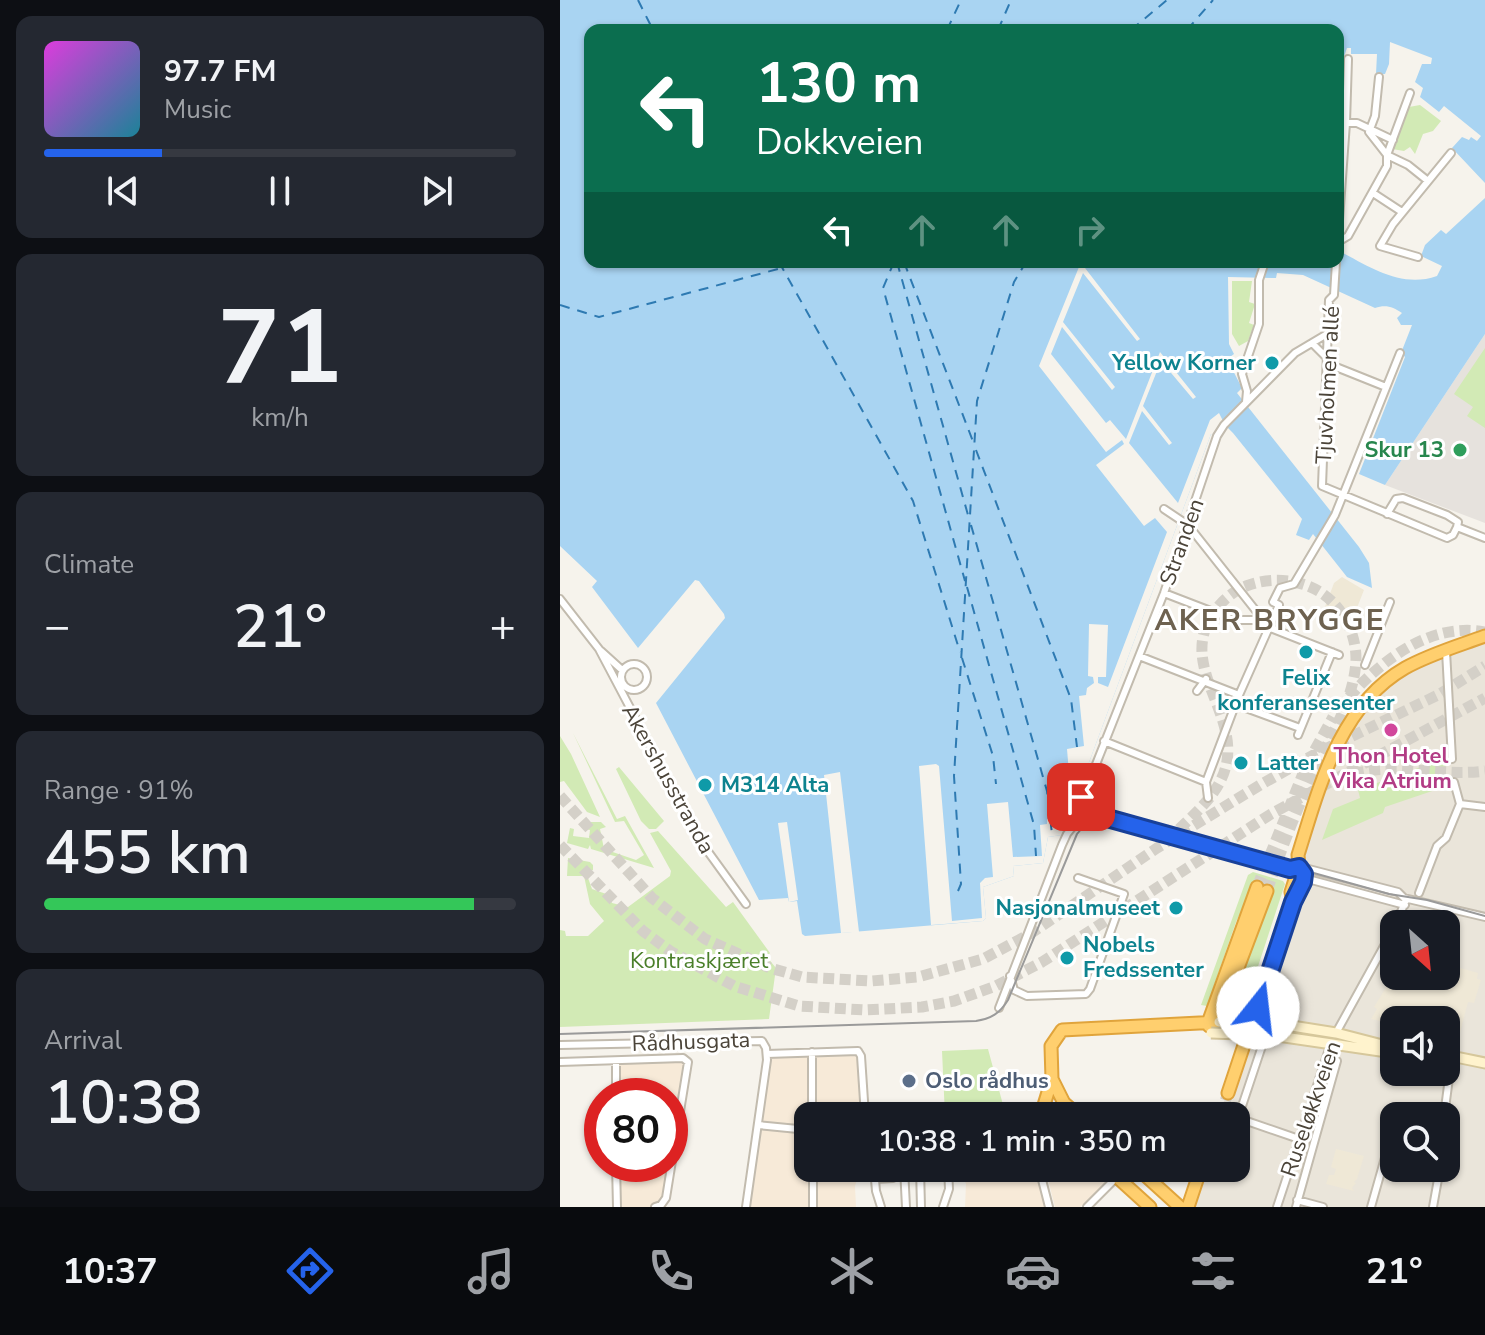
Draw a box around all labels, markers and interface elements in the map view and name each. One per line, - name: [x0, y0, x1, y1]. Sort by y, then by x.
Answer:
- text: 130 m: [756, 45, 921, 122]
- text: 97.7 FM: [164, 51, 276, 92]
- icon: left: [624, 56, 728, 160]
- text: Music: [164, 92, 231, 127]
- text: Dokkveien: [756, 118, 924, 167]
- icon: previous: [101, 169, 145, 213]
- icon: pause: [258, 169, 302, 213]
- icon: next: [415, 169, 459, 213]
- icon: left: [816, 208, 860, 252]
- icon: ahead: [900, 208, 944, 252]
- icon: ahead: [984, 208, 1028, 252]
- icon: right: [1068, 208, 1112, 252]
- text: 71: [218, 277, 342, 419]
- street label: Tjuvholmen allé: [1309, 305, 1347, 465]
- place label: Yellow Korner: [1111, 348, 1256, 378]
- marker: Yellow Korner: [1263, 354, 1281, 372]
- text: km/h: [251, 400, 309, 435]
- place label: Skur 13: [1365, 435, 1444, 465]
- marker: Skur 13: [1451, 441, 1469, 459]
- street label: Stranden: [1152, 495, 1212, 589]
- text: Climate: [44, 547, 134, 582]
- text: 21°: [233, 586, 327, 668]
- text: −: [44, 597, 70, 657]
- text: +: [490, 597, 516, 657]
- district label: AKER BRYGGE: [1154, 600, 1386, 641]
- marker: Felix konferansesenter: [1297, 643, 1315, 661]
- place label: Felix konferansesenter: [1217, 663, 1395, 718]
- street label: Akershusstranda: [614, 699, 722, 859]
- marker: Thon Hotel Vika Atrium: [1382, 721, 1400, 739]
- place label: Thon Hotel Vika Atrium: [1329, 741, 1452, 796]
- place label: Latter: [1257, 748, 1318, 778]
- marker: Latter: [1232, 754, 1250, 772]
- pin: [1047, 763, 1115, 831]
- place label: M314 Alta: [721, 770, 829, 800]
- text: Range · 91%: [44, 773, 194, 808]
- icon: arrive: [1059, 775, 1103, 819]
- marker: M314 Alta: [696, 776, 714, 794]
- text: 455 km: [44, 812, 251, 894]
- place label: Nasjonalmuseet: [995, 893, 1161, 923]
- marker: Nasjonalmuseet: [1167, 899, 1185, 917]
- north arrow: [1380, 910, 1460, 990]
- map controls: [1380, 910, 1460, 1182]
- place label: Nobels Fredssenter: [1083, 930, 1204, 985]
- park label: Kontraskjæret: [630, 946, 768, 976]
- marker: Nobels Fredssenter: [1058, 949, 1076, 967]
- position arrow: [1216, 966, 1300, 1050]
- button: sound: [1380, 1006, 1460, 1086]
- text: Arrival: [44, 1023, 122, 1058]
- street label: Rådhusgata: [631, 1025, 751, 1059]
- street label: Ruseløkkveien: [1274, 1037, 1348, 1181]
- text: 10:38: [44, 1062, 202, 1144]
- place label: Oslo rådhus: [925, 1066, 1049, 1096]
- marker: Oslo rådhus: [900, 1072, 918, 1090]
- speed limit sign: 80: [584, 1078, 688, 1182]
- button: search: [1380, 1102, 1460, 1182]
- text: 10:38 · 1 min · 350 m: [877, 1121, 1167, 1162]
- icon: directions: [282, 1243, 338, 1299]
- icon: music: [463, 1243, 519, 1299]
- icon: phone: [643, 1243, 699, 1299]
- icon: climate: [824, 1243, 880, 1299]
- icon: car: [1005, 1243, 1061, 1299]
- icon: filters: [1185, 1243, 1241, 1299]
- text: 10:37: [62, 1247, 158, 1296]
- text: 21°: [1366, 1247, 1423, 1296]

